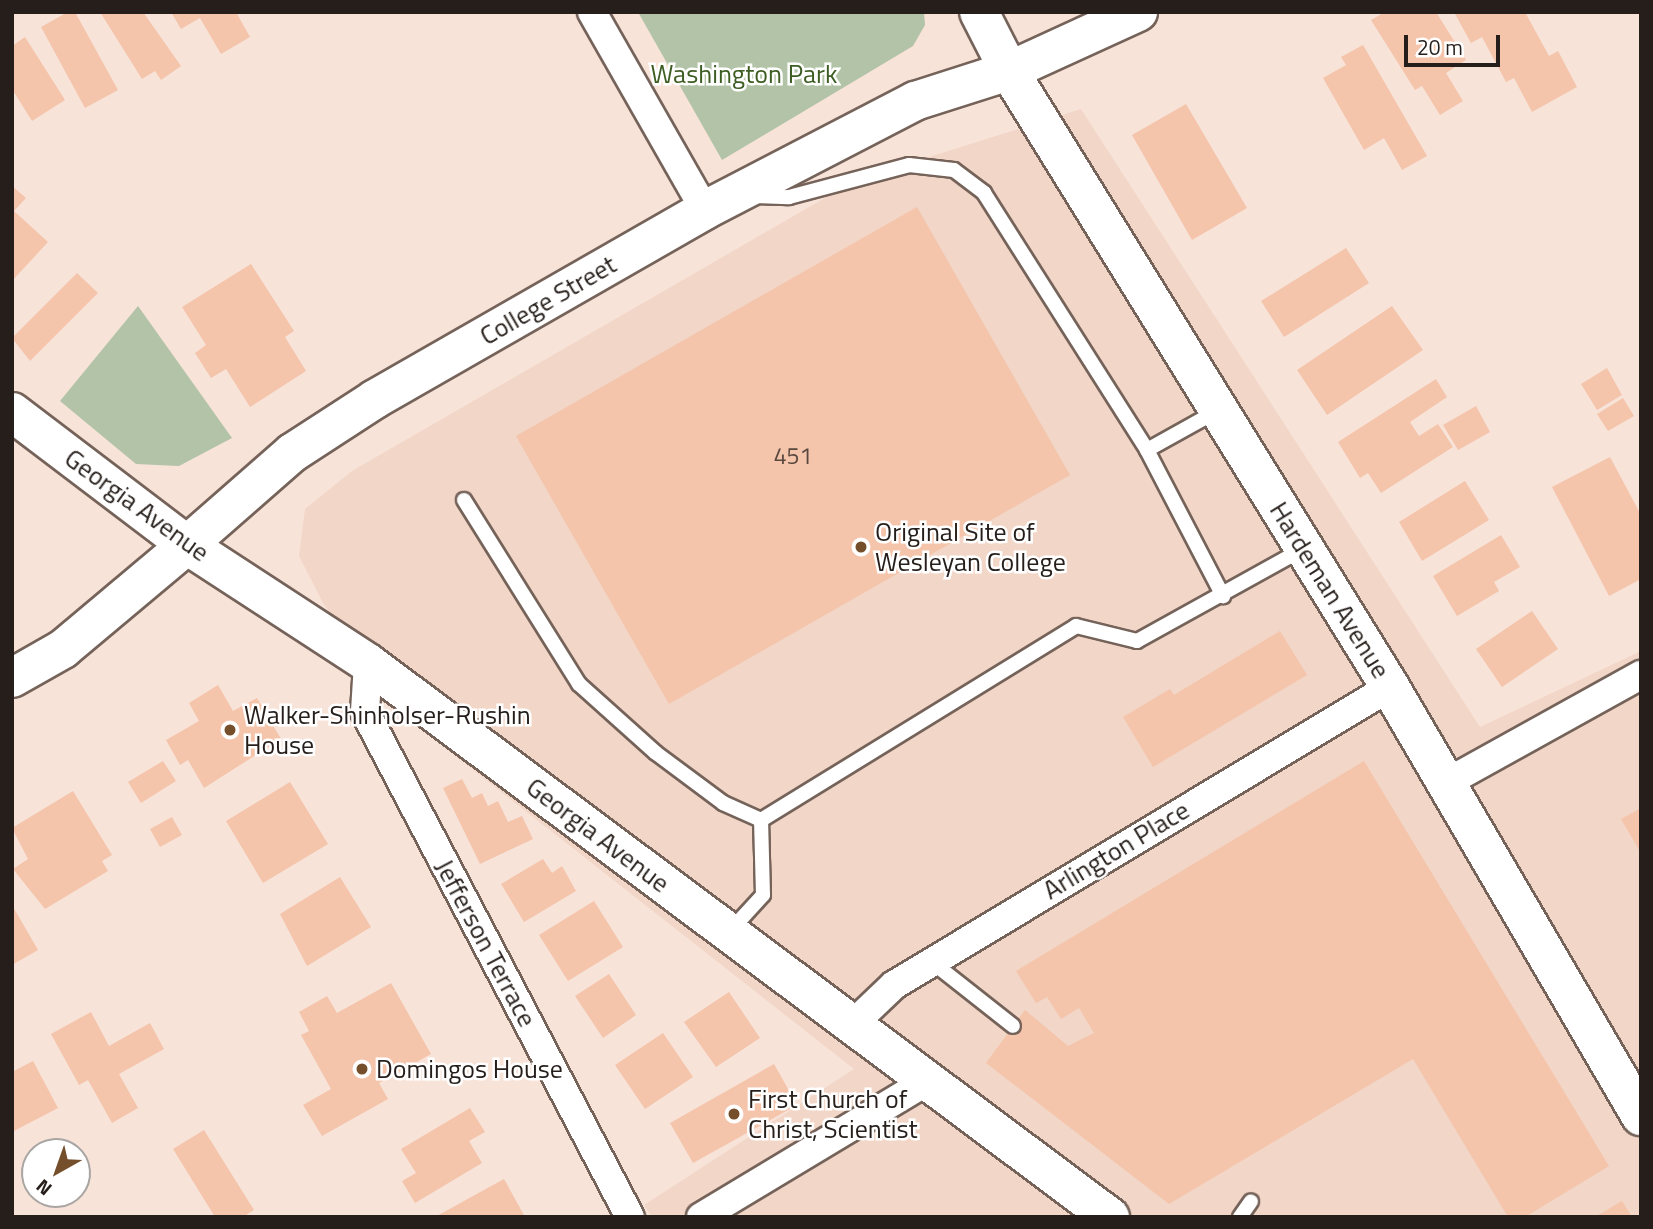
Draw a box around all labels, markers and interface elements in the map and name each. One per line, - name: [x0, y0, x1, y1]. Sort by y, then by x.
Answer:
- scale bar: [1408, 21, 1504, 65]
- text: 20 m: [1417, 31, 1463, 63]
- park label: Washington Park: [650, 58, 838, 90]
- street label: College Street: [474, 248, 622, 352]
- street label: Georgia Avenue: [59, 442, 215, 568]
- house number: 451: [774, 442, 812, 470]
- street label: Hardeman Avenue: [1263, 496, 1397, 684]
- place label: Original Site of Wesleyan College: [875, 516, 1066, 578]
- marker: Original Site of Wesleyan College: [853, 539, 869, 555]
- place label: Walker-Shinholser-Rushin House: [244, 699, 531, 760]
- marker: Walker-Shinholser-Rushin House: [222, 722, 238, 738]
- street label: Georgia Avenue: [520, 771, 676, 899]
- street label: Arlington Place: [1037, 794, 1195, 906]
- street label: Jefferson Terrace: [429, 854, 543, 1032]
- place label: Domingos House: [376, 1053, 563, 1085]
- marker: Domingos House: [354, 1061, 370, 1077]
- place label: First Church of Christ, Scientist: [748, 1083, 918, 1144]
- marker: First Church of Christ, Scientist: [726, 1106, 742, 1122]
- north arrow: [21, 1138, 91, 1208]
- text: N: [29, 1173, 58, 1203]

